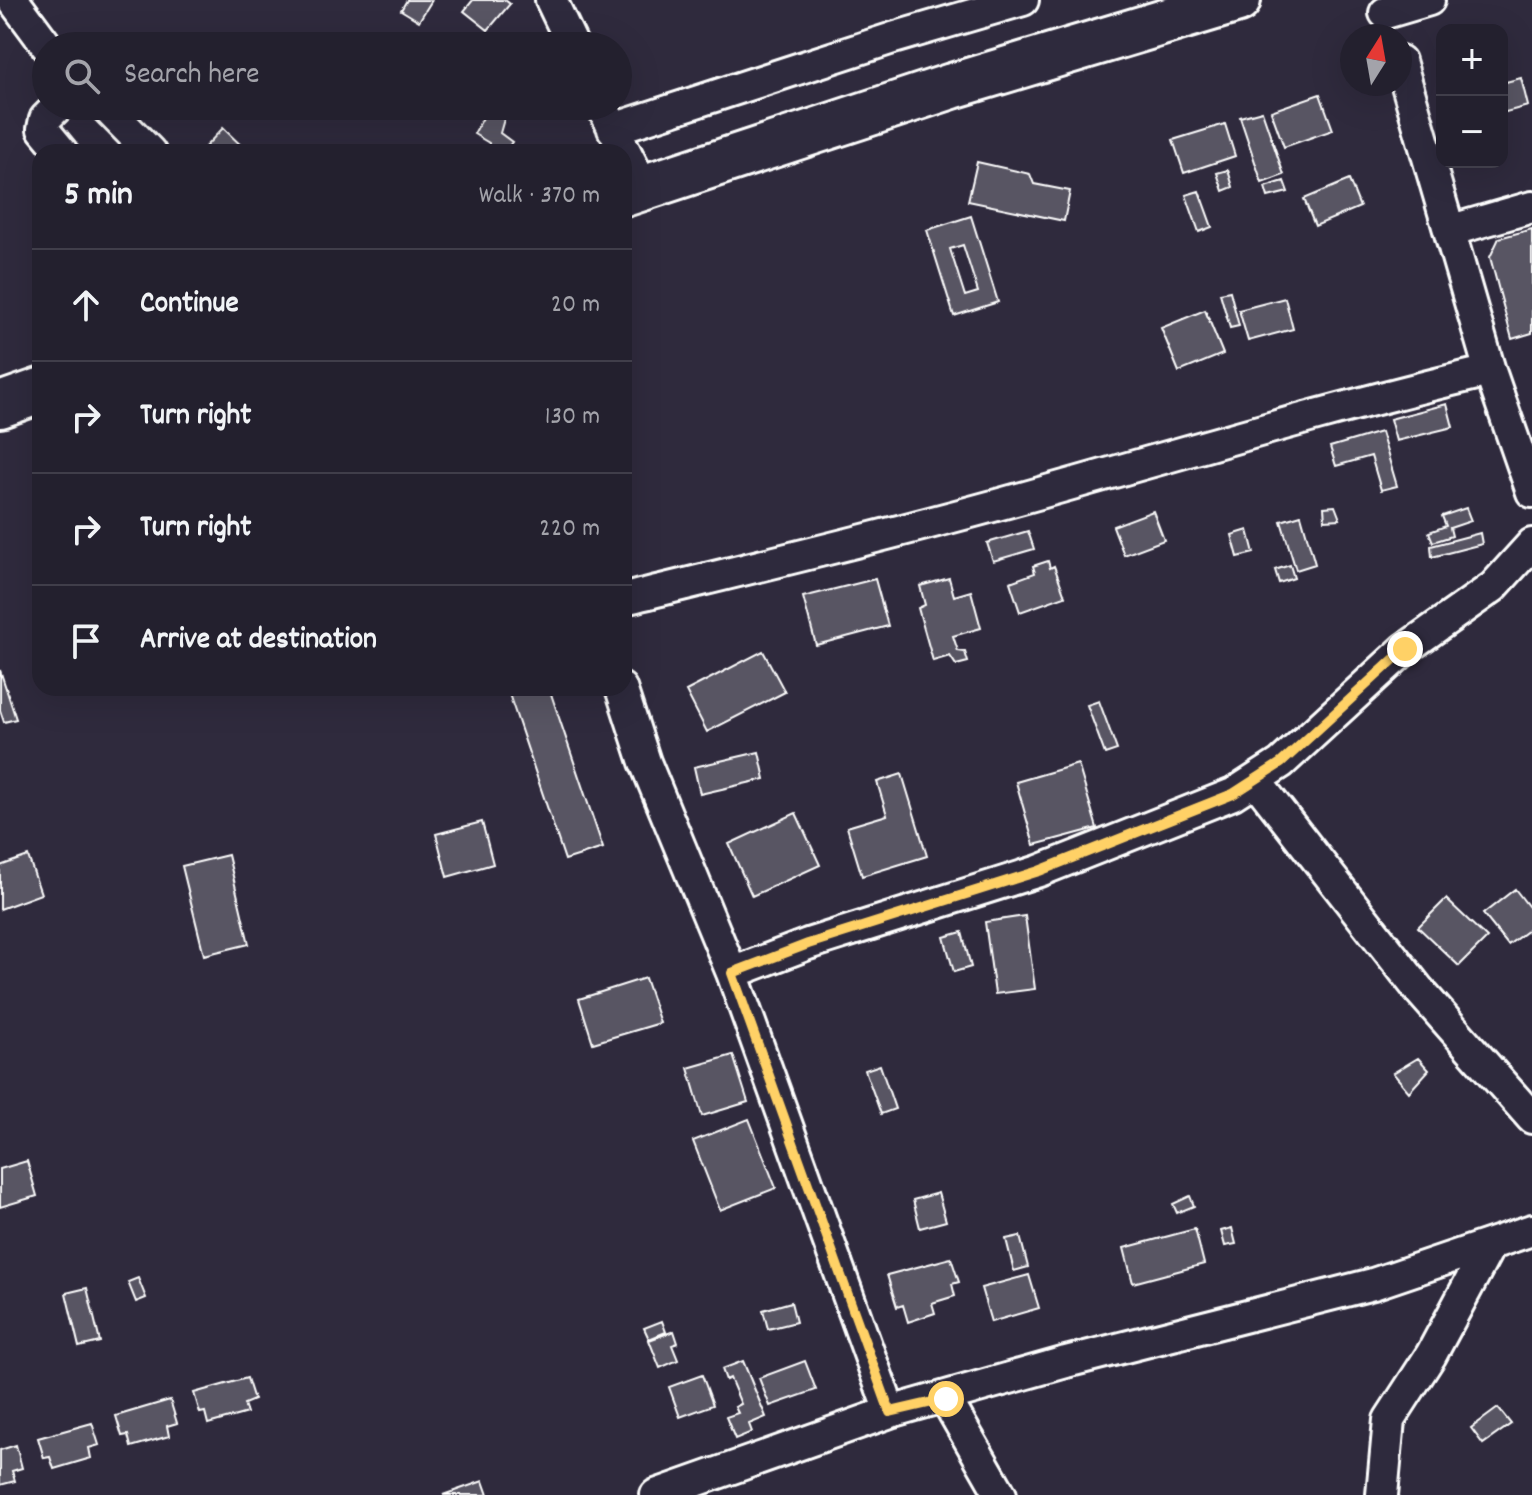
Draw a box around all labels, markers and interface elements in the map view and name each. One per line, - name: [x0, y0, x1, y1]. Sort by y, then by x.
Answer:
- north arrow: [1340, 24, 1412, 96]
- map controls: [1436, 24, 1508, 168]
- button: +: [1436, 24, 1508, 96]
- search box: [32, 32, 632, 120]
- icon: search: [60, 54, 104, 98]
- text: Search here: [124, 55, 260, 98]
- button: −: [1436, 96, 1508, 168]
- text: 5 min: [64, 172, 133, 221]
- text: Walk · 370 m: [479, 178, 600, 215]
- icon: ahead: [64, 283, 108, 327]
- text: Continue: [140, 284, 239, 327]
- text: 20 m: [551, 287, 600, 324]
- icon: right: [64, 395, 108, 439]
- text: Turn right: [140, 396, 251, 439]
- text: 130 m: [545, 399, 600, 436]
- icon: right: [64, 507, 108, 551]
- text: Turn right: [140, 508, 251, 551]
- text: 220 m: [539, 511, 600, 548]
- icon: arrive: [64, 619, 108, 663]
- text: Arrive at destination: [140, 620, 377, 663]
- route end: [1387, 631, 1423, 667]
- route start: [928, 1381, 964, 1417]

